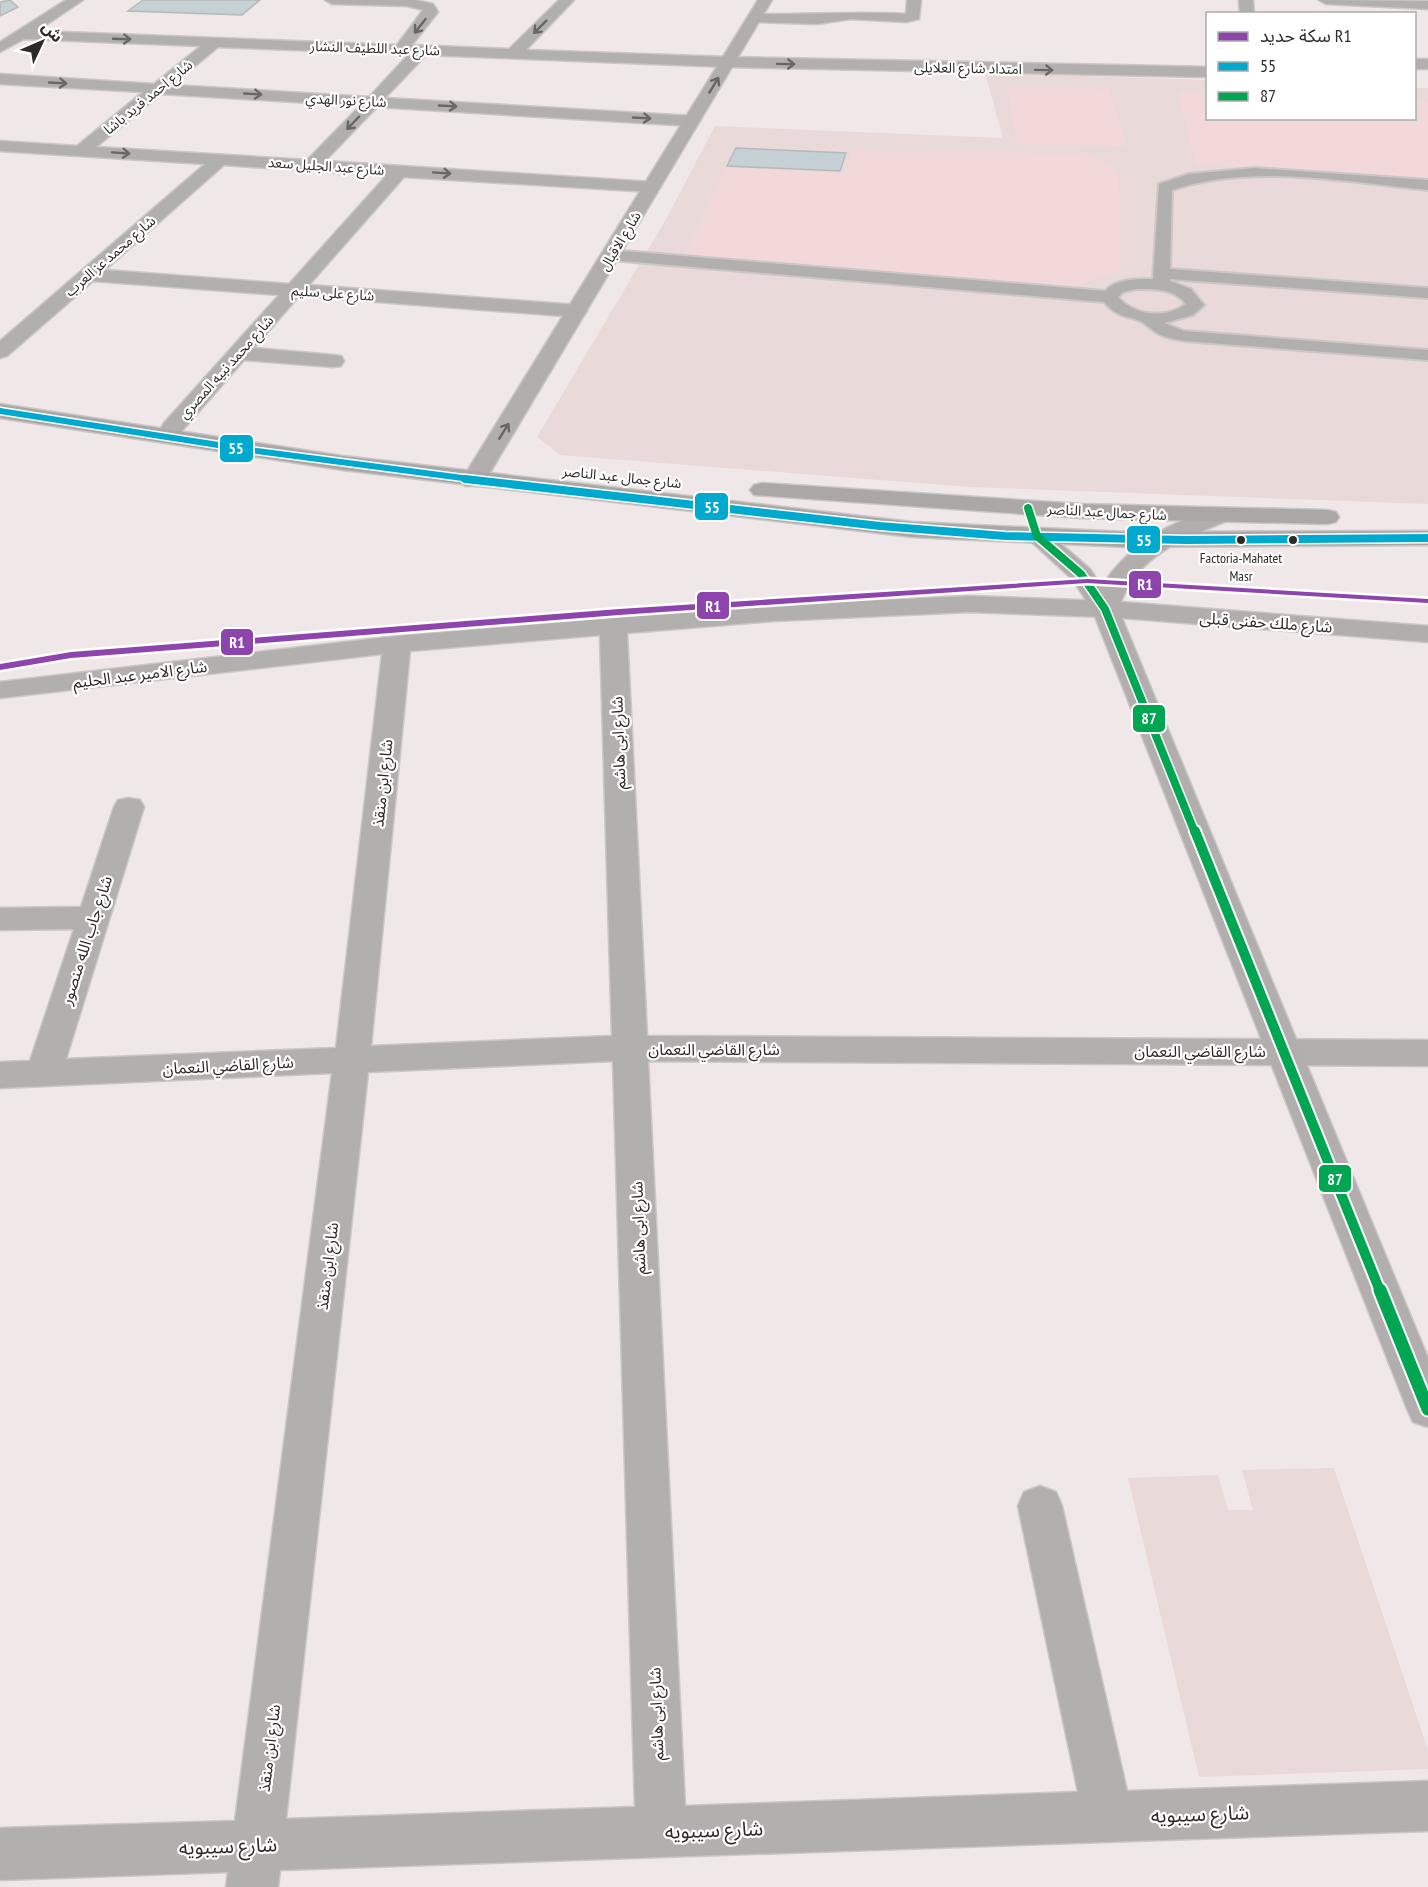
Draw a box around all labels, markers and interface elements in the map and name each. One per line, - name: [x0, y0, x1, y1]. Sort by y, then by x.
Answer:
- north arrow: [12, 12, 72, 72]
- legend: [1206, 12, 1416, 120]
- text: ش: [38, 17, 68, 46]
- one-way arrow: [413, 18, 426, 34]
- one-way arrow: [533, 19, 548, 34]
- text: سكة حديد R1: [1260, 24, 1352, 47]
- one-way arrow: [111, 33, 131, 44]
- street label: شارع عبد اللطيف النشار: [309, 37, 440, 61]
- text: 55: [1260, 54, 1276, 77]
- street label: شارع احمد فريد باشا: [100, 56, 197, 140]
- one-way arrow: [776, 58, 796, 70]
- street label: امتداد شارع العلايلى: [914, 58, 1022, 80]
- one-way arrow: [1034, 64, 1054, 75]
- one-way arrow: [48, 77, 68, 88]
- one-way arrow: [708, 77, 720, 94]
- text: 87: [1260, 84, 1276, 107]
- one-way arrow: [243, 89, 263, 100]
- street label: شارع نور الهدي: [305, 89, 387, 113]
- one-way arrow: [437, 101, 457, 112]
- one-way arrow: [632, 112, 652, 123]
- one-way arrow: [346, 115, 360, 130]
- one-way arrow: [111, 148, 131, 159]
- street label: شارع عبد الجليل سعد: [267, 153, 385, 181]
- one-way arrow: [431, 168, 451, 179]
- street label: شارع الاقبال: [595, 208, 647, 275]
- street label: شارع محمد عز العرب: [61, 212, 160, 302]
- street label: شارع على سليم: [291, 281, 375, 307]
- street label: شارع محمد نبيه المصري: [175, 311, 279, 424]
- one-way arrow: [498, 423, 510, 440]
- line badge: 55: [219, 434, 254, 463]
- text: 55: [228, 438, 244, 458]
- street label: شارع جمال عبد الناصر: [560, 462, 682, 494]
- line badge: 55: [694, 492, 729, 521]
- text: 55: [704, 497, 720, 517]
- street label: شارع جمال عبد الناصر: [1046, 500, 1167, 526]
- line badge: 55: [1126, 525, 1161, 554]
- text: 55: [1136, 530, 1152, 550]
- marker: Factoria-Mahatet Masr: [1235, 534, 1247, 546]
- unlabelled marker: [1287, 534, 1299, 546]
- place label: Factoria-Mahatet Masr: [1200, 549, 1282, 585]
- line badge: R1: [1128, 570, 1162, 599]
- text: R1: [1137, 574, 1153, 594]
- line badge: R1: [696, 591, 730, 620]
- text: R1: [705, 596, 721, 616]
- street label: شارع ملك حفنى قبلى: [1199, 607, 1333, 640]
- line badge: R1: [220, 628, 254, 656]
- text: R1: [229, 632, 245, 652]
- street label: شارع الامير عبد الحليم: [72, 656, 209, 695]
- street label: شارع ابى هاشم: [606, 696, 633, 790]
- line badge: 87: [1132, 704, 1166, 733]
- text: 87: [1141, 708, 1157, 728]
- street label: شارع ابن منقذ: [367, 738, 400, 828]
- street label: شارع جاب الله منصور: [55, 873, 119, 1009]
- street label: شارع القاضي النعمان: [648, 1039, 780, 1062]
- street label: شارع القاضي النعمان: [1134, 1041, 1266, 1064]
- street label: شارع القاضي النعمان: [162, 1052, 294, 1081]
- line badge: 87: [1318, 1164, 1352, 1193]
- text: 87: [1327, 1169, 1343, 1189]
- street label: شارع ابى هاشم: [626, 1181, 653, 1275]
- street label: شارع ابن منقذ: [312, 1221, 345, 1311]
- street label: شارع ابى هاشم: [644, 1667, 671, 1761]
- street label: شارع ابن منقذ: [254, 1703, 287, 1793]
- street label: شارع سيبويه: [1150, 1799, 1250, 1831]
- street label: شارع سيبويه: [664, 1815, 764, 1847]
- street label: شارع سيبويه: [178, 1831, 278, 1863]

